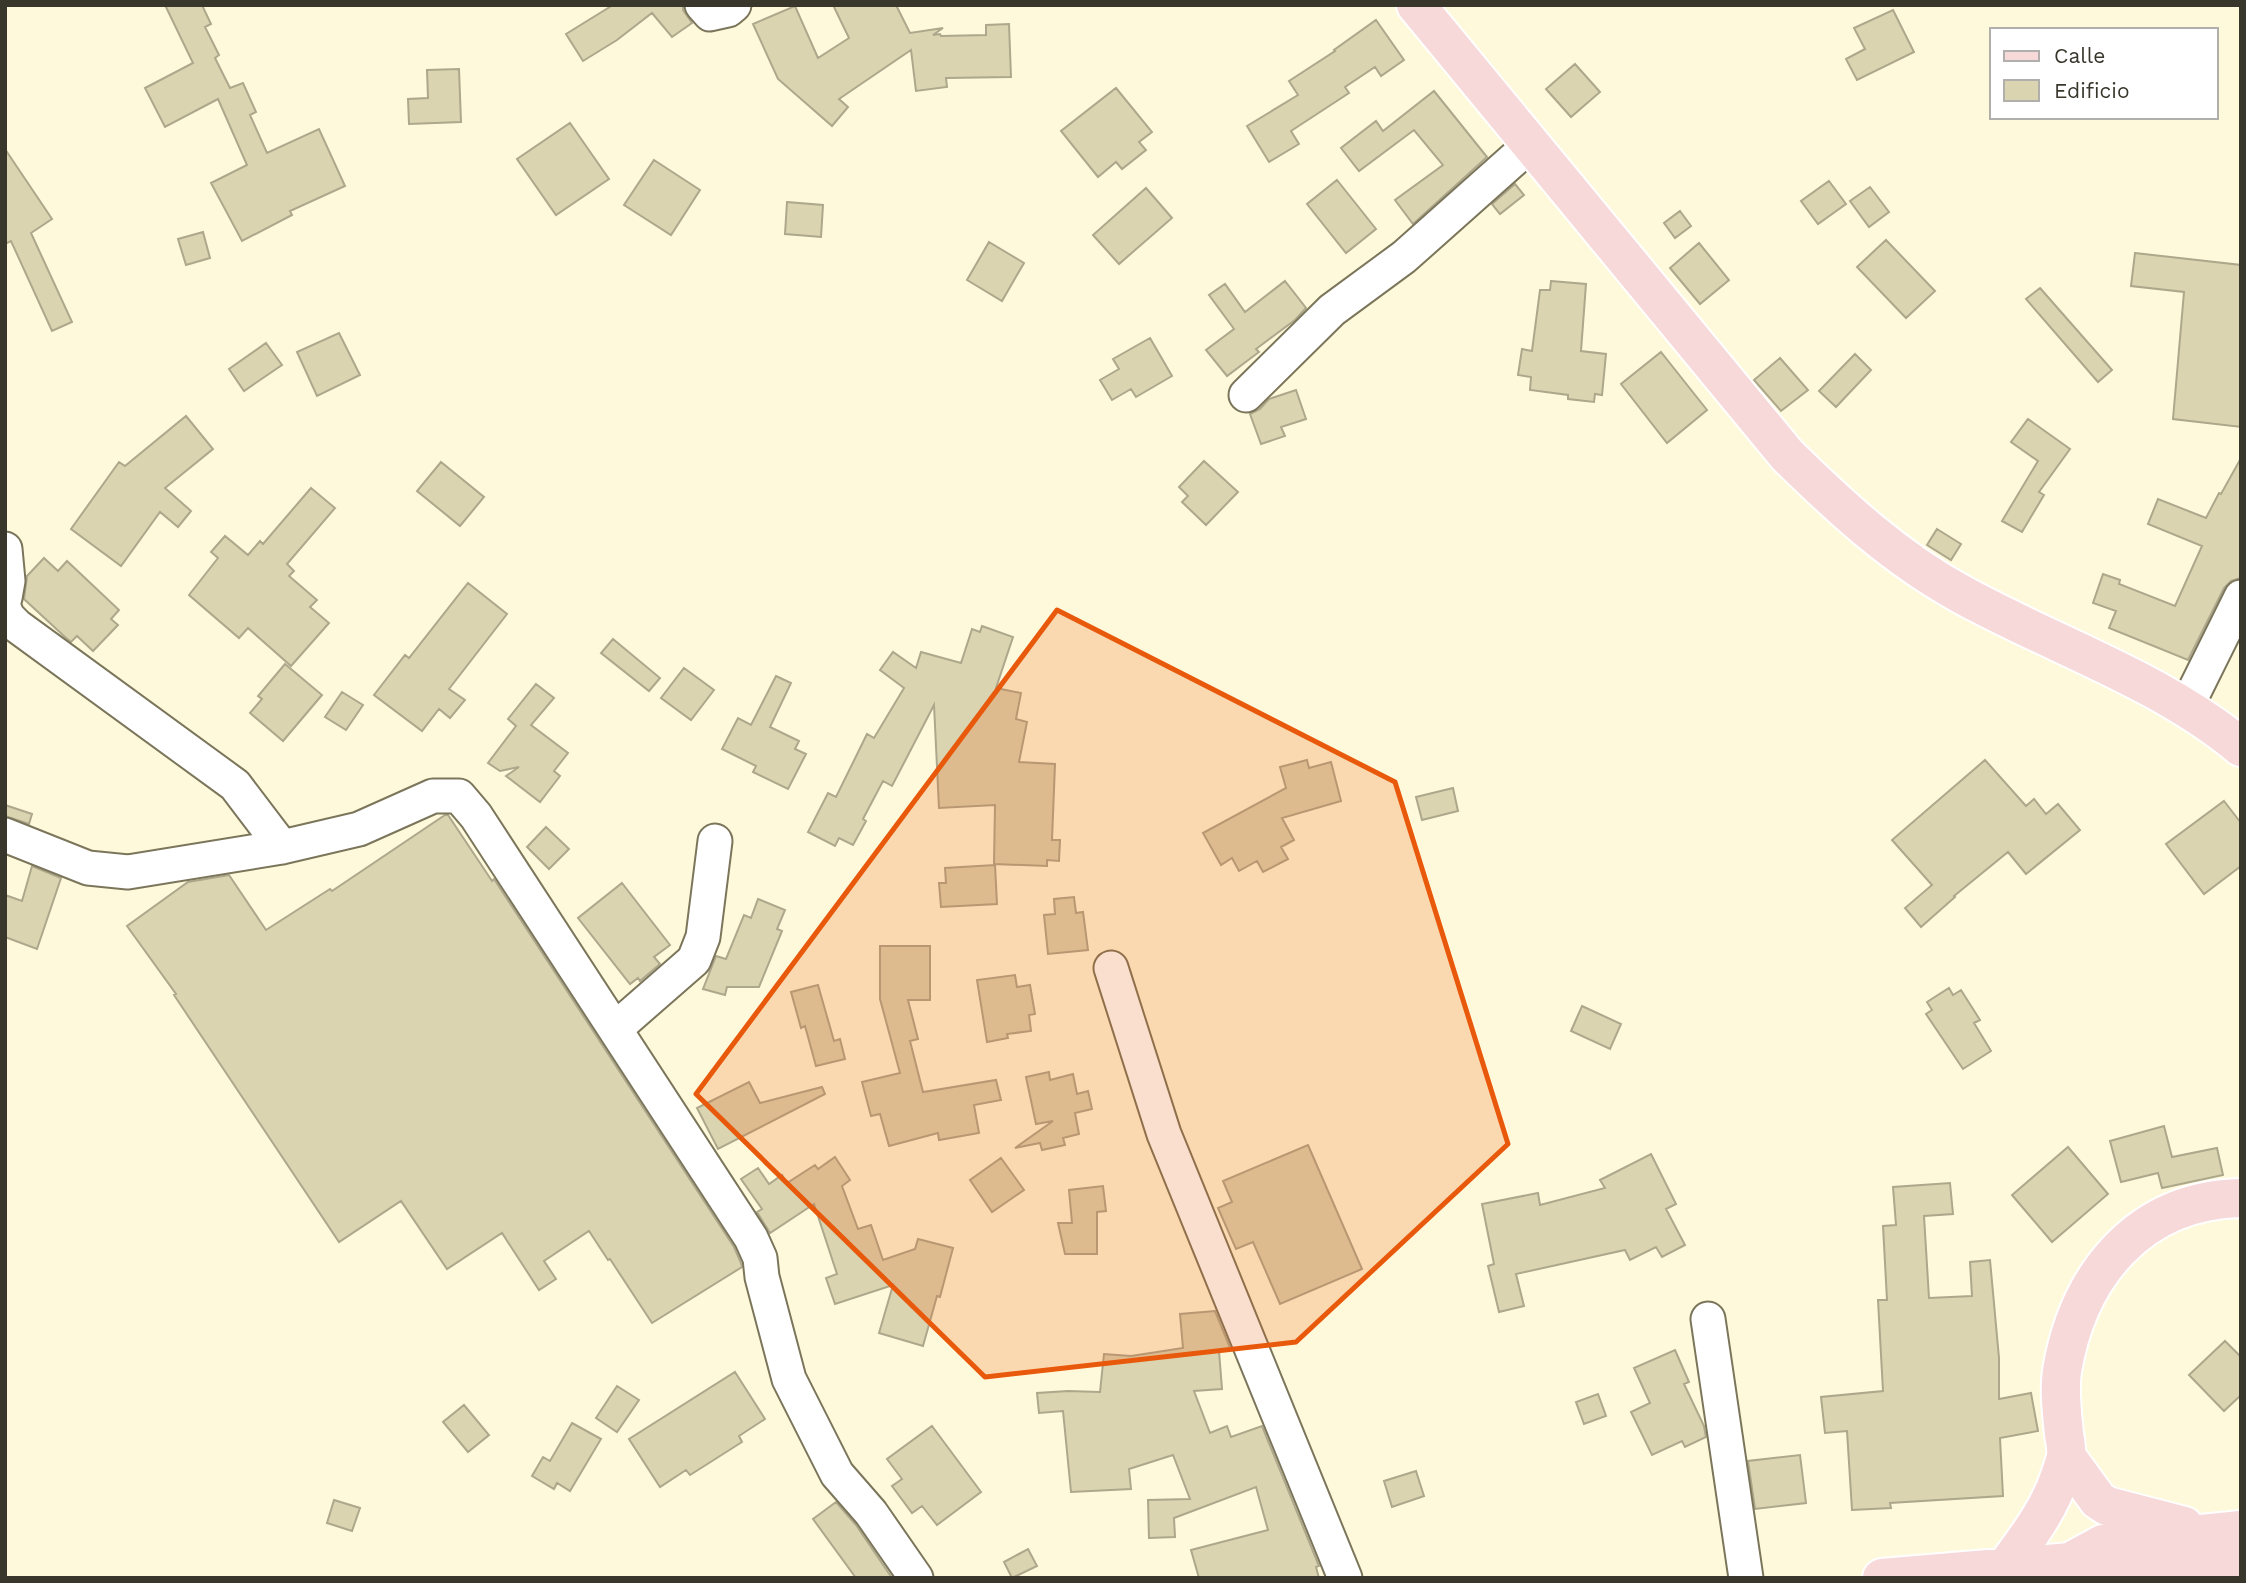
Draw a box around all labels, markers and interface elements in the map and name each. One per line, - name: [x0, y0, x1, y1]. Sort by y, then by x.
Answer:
- legend: [1990, 28, 2218, 119]
- text: Calle: [2054, 43, 2105, 68]
- text: Edificio: [2054, 78, 2130, 103]

